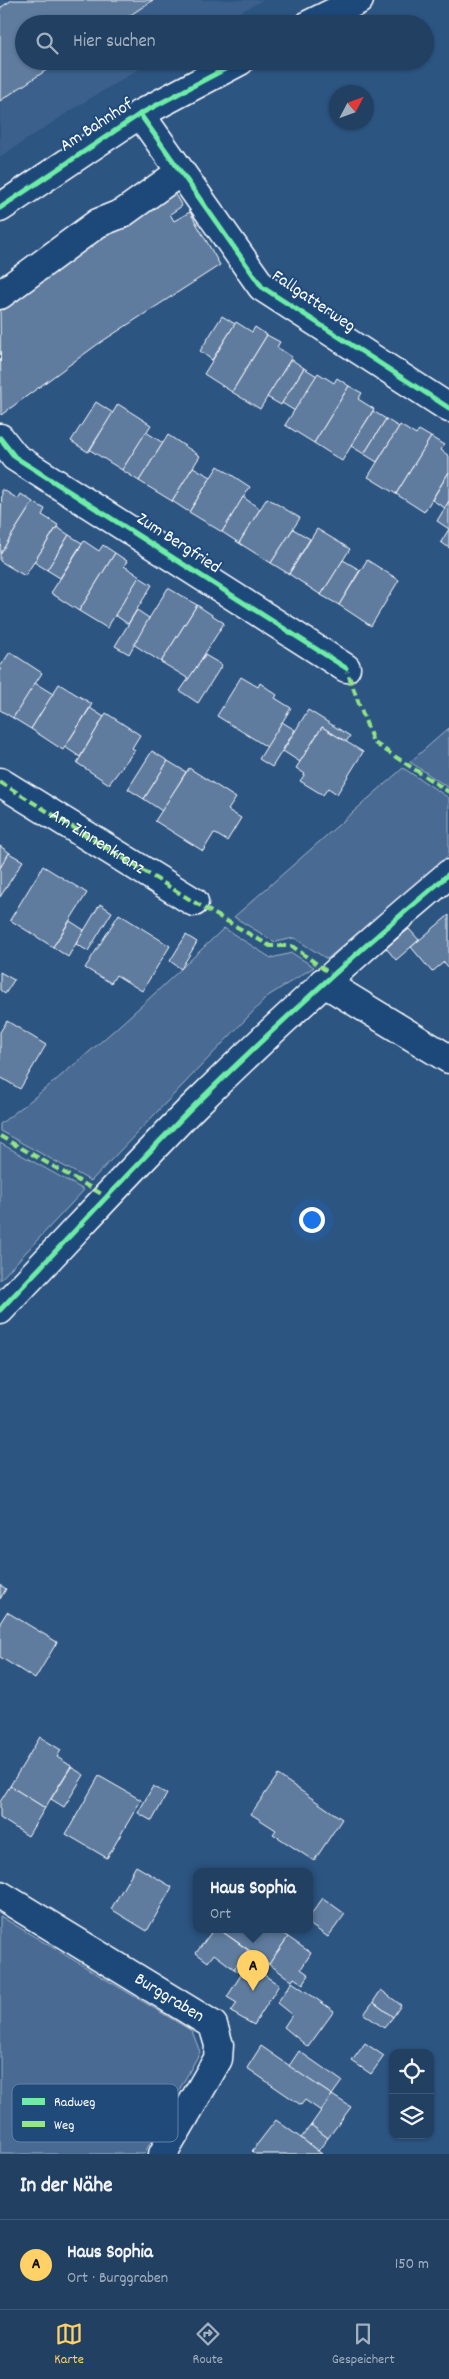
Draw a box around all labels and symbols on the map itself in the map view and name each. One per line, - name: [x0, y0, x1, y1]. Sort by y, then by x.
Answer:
- north arrow: [329, 85, 374, 130]
- street label: Am Bahnhof: [56, 93, 139, 159]
- street label: Fallgatterweg: [266, 265, 360, 339]
- street label: Zum Bergfried: [131, 507, 225, 581]
- street label: Am Zinnenkranz: [44, 803, 150, 881]
- your location: [299, 1207, 325, 1233]
- pin: A: [237, 1950, 269, 1991]
- street label: Burggraben: [129, 1967, 209, 2029]
- legend: [12, 2084, 178, 2142]
- text: Radweg: [54, 2093, 95, 2113]
- text: Weg: [54, 2116, 74, 2136]

